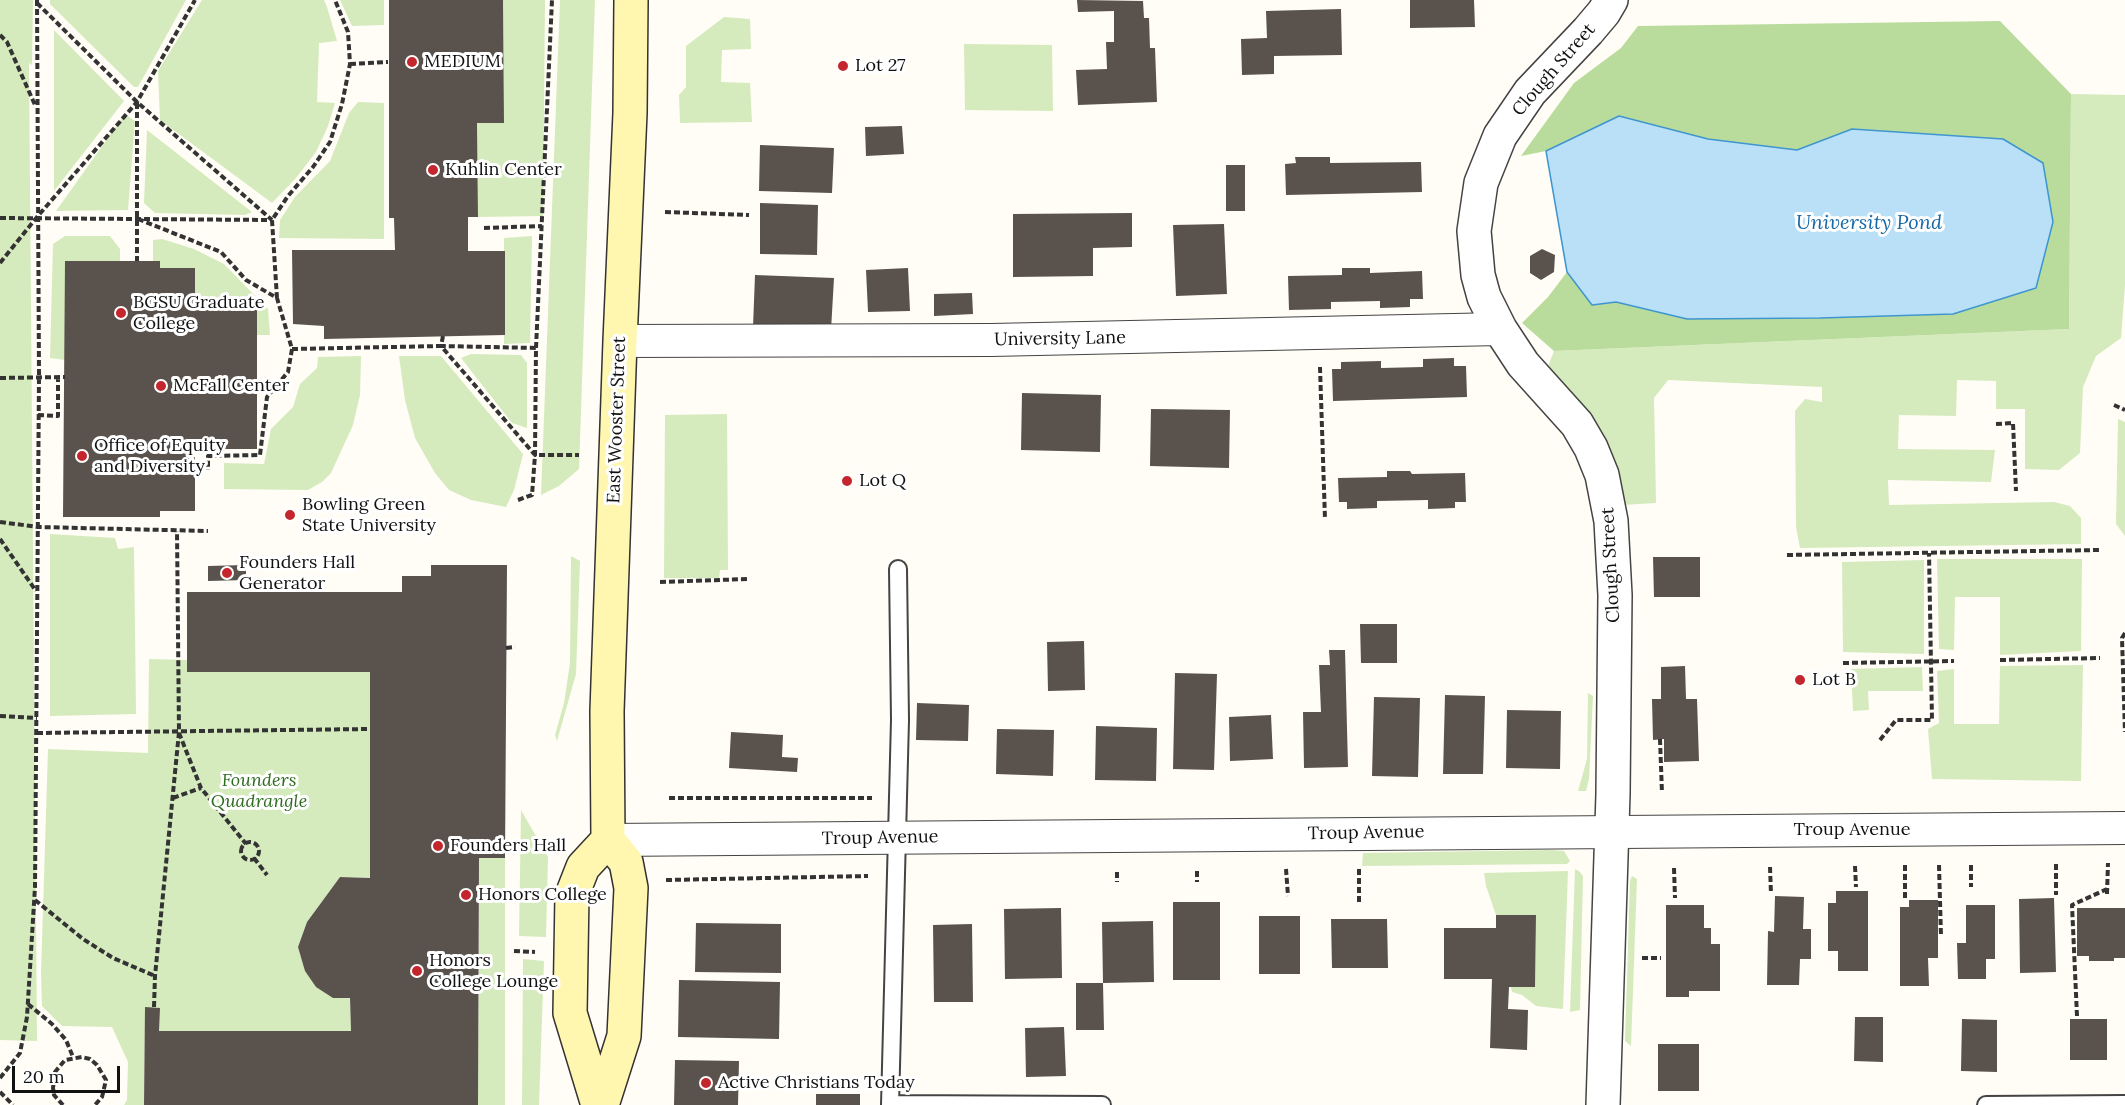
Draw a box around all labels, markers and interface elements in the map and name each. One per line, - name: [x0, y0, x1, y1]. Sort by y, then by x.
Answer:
- street label: Clough Street: [1508, 19, 1600, 121]
- place label: MEDIUM: [424, 51, 501, 73]
- marker: MEDIUM: [405, 55, 419, 69]
- place label: Lot 27: [855, 55, 906, 77]
- marker: Lot 27: [836, 59, 850, 73]
- place label: Kuhlin Center: [445, 159, 562, 181]
- marker: Kuhlin Center: [426, 163, 440, 177]
- water label: University Pond: [1796, 211, 1942, 235]
- place label: BGSU Graduate College: [133, 292, 264, 334]
- marker: BGSU Graduate College: [114, 306, 128, 320]
- street label: University Lane: [994, 327, 1126, 351]
- street label: East Wooster Street: [603, 336, 631, 504]
- place label: McFall Center: [173, 375, 289, 397]
- marker: McFall Center: [154, 379, 168, 393]
- place label: Office of Equity and Diversity: [94, 435, 225, 478]
- marker: Office of Equity and Diversity: [75, 449, 89, 463]
- place label: Lot Q: [859, 470, 906, 492]
- marker: Lot Q: [840, 474, 854, 488]
- place label: Bowling Green State University: [302, 494, 436, 536]
- street label: Clough Street: [1597, 507, 1625, 623]
- marker: Bowling Green State University: [283, 508, 297, 522]
- place label: Founders Hall Generator: [239, 552, 355, 594]
- marker: Founders Hall Generator: [220, 566, 234, 580]
- place label: Lot B: [1812, 669, 1856, 691]
- marker: Lot B: [1793, 673, 1807, 687]
- park label: Founders Quadrangle: [211, 770, 307, 812]
- street label: Troup Avenue: [1794, 819, 1910, 841]
- street label: Troup Avenue: [1307, 821, 1425, 845]
- street label: Troup Avenue: [821, 826, 939, 850]
- place label: Founders Hall: [450, 835, 566, 857]
- marker: Founders Hall: [431, 839, 445, 853]
- place label: Honors College: [478, 884, 607, 906]
- marker: Honors College: [459, 888, 473, 902]
- place label: Honors College Lounge: [429, 950, 558, 992]
- marker: Honors College Lounge: [410, 964, 424, 978]
- scale bar: [15, 1054, 123, 1092]
- text: 20 m: [23, 1065, 65, 1088]
- place label: Active Christians Today: [718, 1072, 915, 1094]
- marker: Active Christians Today: [699, 1076, 713, 1090]

